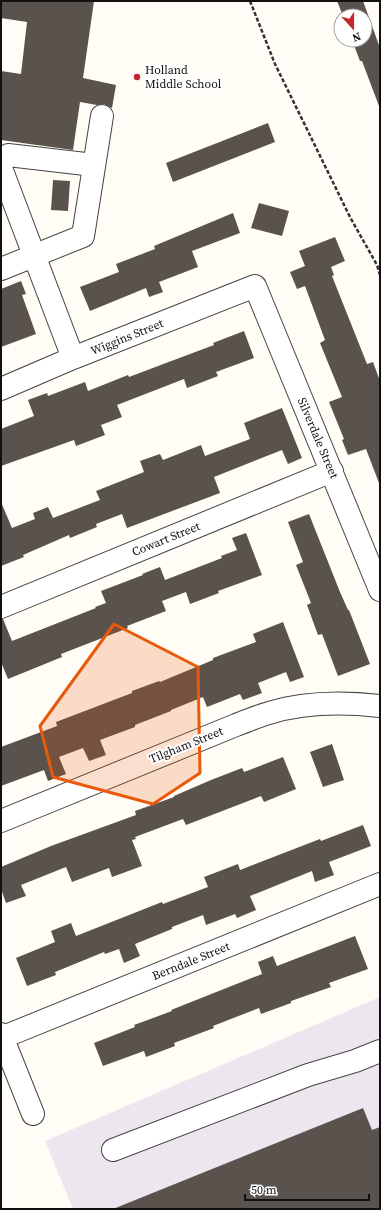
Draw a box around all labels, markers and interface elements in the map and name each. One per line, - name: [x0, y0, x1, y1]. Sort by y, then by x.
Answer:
- north arrow: [333, 8, 373, 48]
- text: N: [350, 28, 363, 45]
- place label: Holland Middle School: [145, 62, 222, 92]
- marker: Holland Middle School: [132, 72, 142, 82]
- street label: Wiggins Street: [88, 315, 166, 359]
- street label: Silverdale Street: [294, 395, 342, 481]
- street label: Cowart Street: [130, 518, 203, 560]
- street label: Tilgham Street: [147, 723, 225, 767]
- street label: Berndale Street: [150, 938, 232, 984]
- scale bar: [245, 1176, 369, 1202]
- text: 50 m: [251, 1182, 277, 1198]

